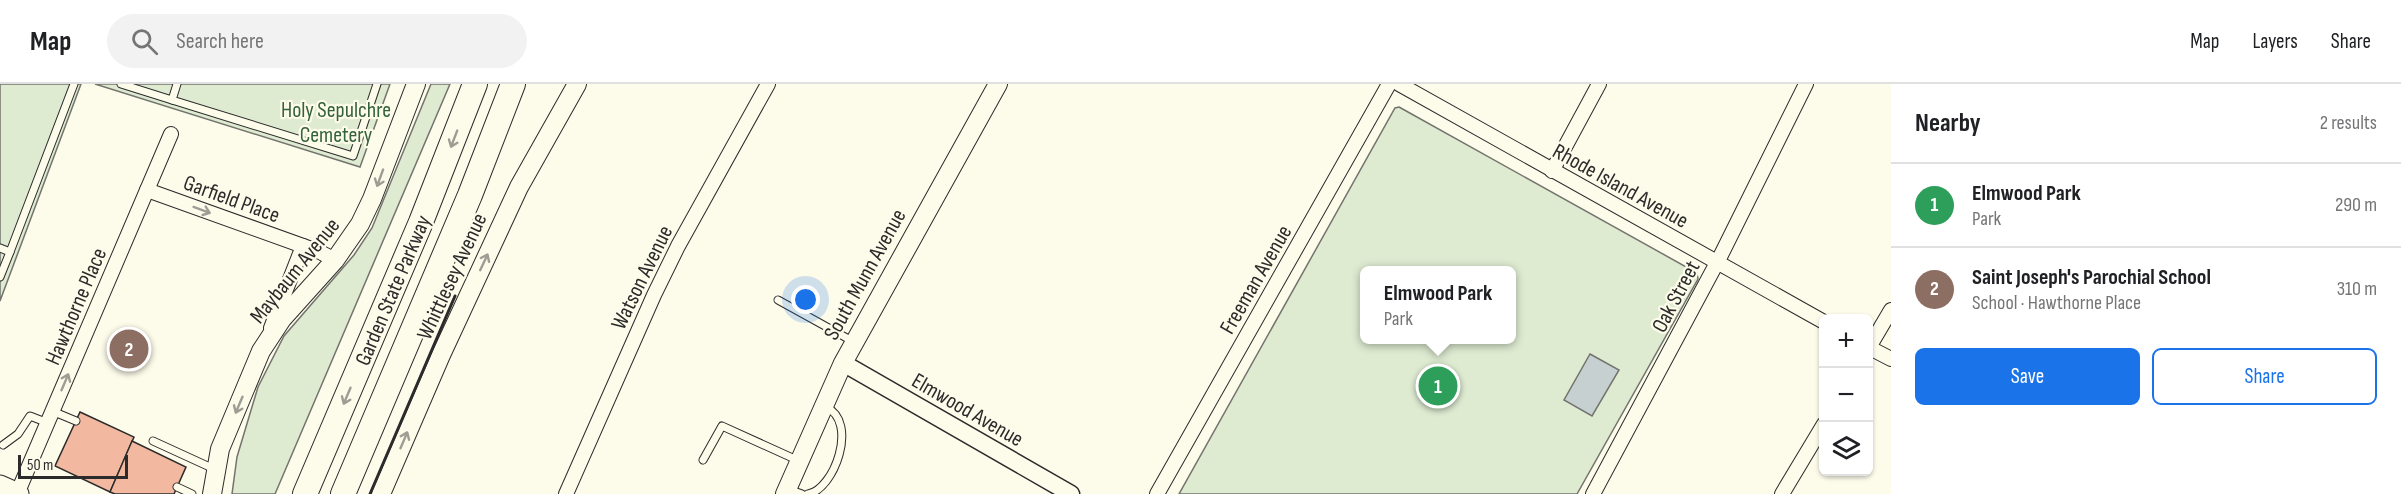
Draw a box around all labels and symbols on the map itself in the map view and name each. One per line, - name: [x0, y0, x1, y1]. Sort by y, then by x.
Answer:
- park label: Holy Sepulchre Cemetery: [281, 97, 391, 149]
- one-way arrow: [448, 129, 459, 147]
- street label: Rhode Island Avenue: [1548, 138, 1693, 235]
- one-way arrow: [374, 168, 385, 187]
- street label: Garfield Place: [180, 170, 283, 229]
- street label: South Munn Avenue: [818, 204, 912, 345]
- one-way arrow: [192, 205, 211, 216]
- street label: Whittlesey Avenue: [411, 209, 493, 344]
- street label: Garden State Parkway: [350, 211, 437, 370]
- street label: Maybaum Avenue: [244, 213, 346, 329]
- street label: Freeman Avenue: [1214, 220, 1298, 339]
- street label: Watson Avenue: [606, 221, 679, 334]
- street label: Hawthorne Place: [40, 244, 113, 369]
- one-way arrow: [479, 254, 491, 272]
- street label: Oak Street: [1646, 256, 1707, 337]
- your location: [791, 285, 820, 314]
- pin: 2: [110, 326, 148, 372]
- pin: 1: [1418, 364, 1458, 408]
- street label: Elmwood Avenue: [907, 368, 1028, 453]
- one-way arrow: [60, 373, 71, 392]
- one-way arrow: [340, 387, 351, 405]
- one-way arrow: [232, 396, 244, 414]
- one-way arrow: [399, 432, 411, 450]
- scale bar: [18, 452, 128, 480]

